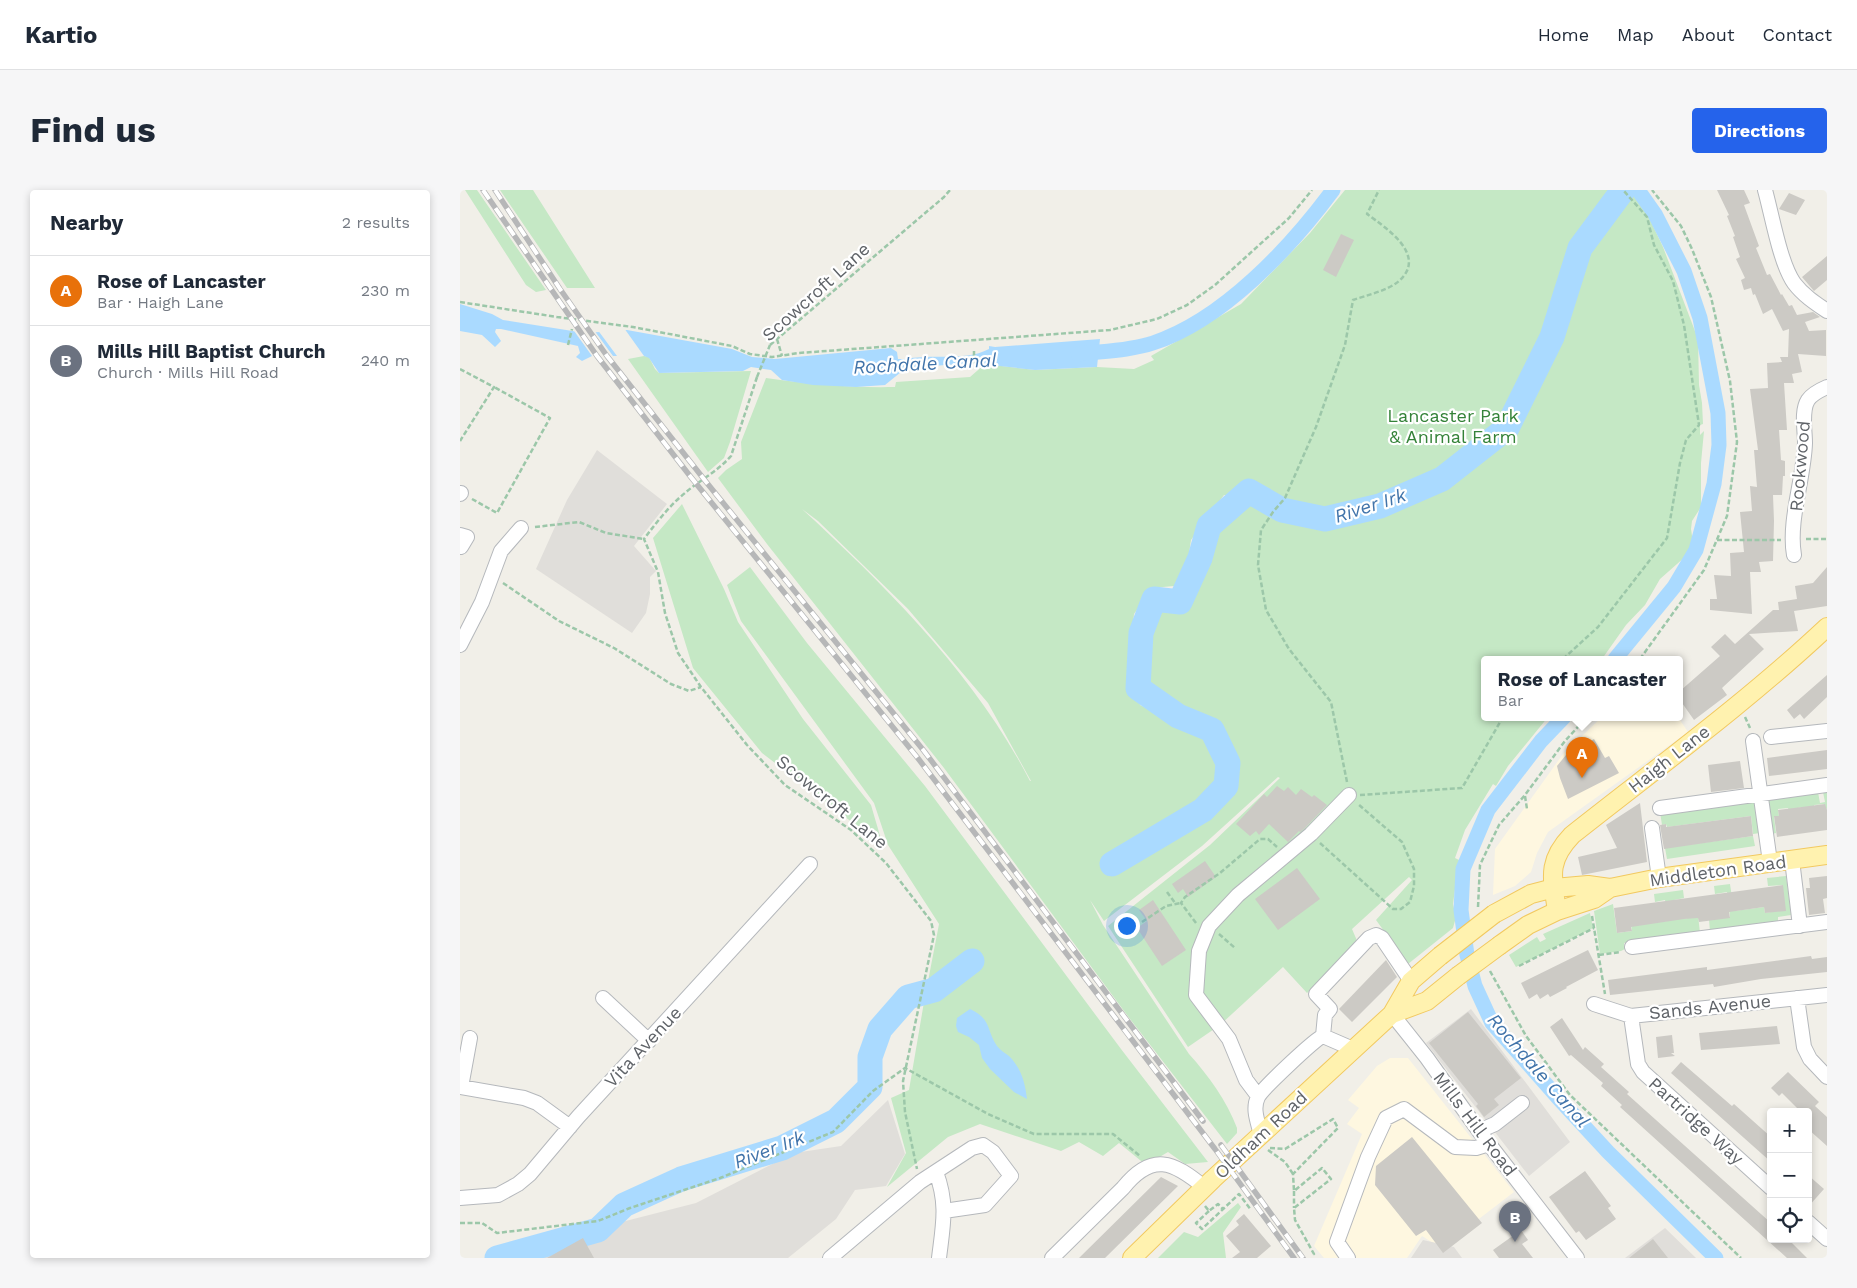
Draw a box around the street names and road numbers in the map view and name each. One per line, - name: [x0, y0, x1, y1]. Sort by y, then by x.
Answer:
- street label: Scowcroft Lane: [758, 238, 874, 345]
- street label: Rookwood: [1785, 420, 1814, 512]
- street label: Haigh Lane: [1624, 720, 1714, 797]
- street label: Scowcroft Lane: [772, 750, 892, 853]
- street label: Middleton Road: [1648, 851, 1788, 891]
- street label: Sands Avenue: [1648, 990, 1772, 1023]
- street label: Vita Avenue: [600, 1002, 685, 1091]
- street label: Mills Hill Road: [1429, 1067, 1521, 1180]
- street label: Partridge Way: [1645, 1073, 1749, 1169]
- street label: Oldham Road: [1210, 1086, 1311, 1183]

